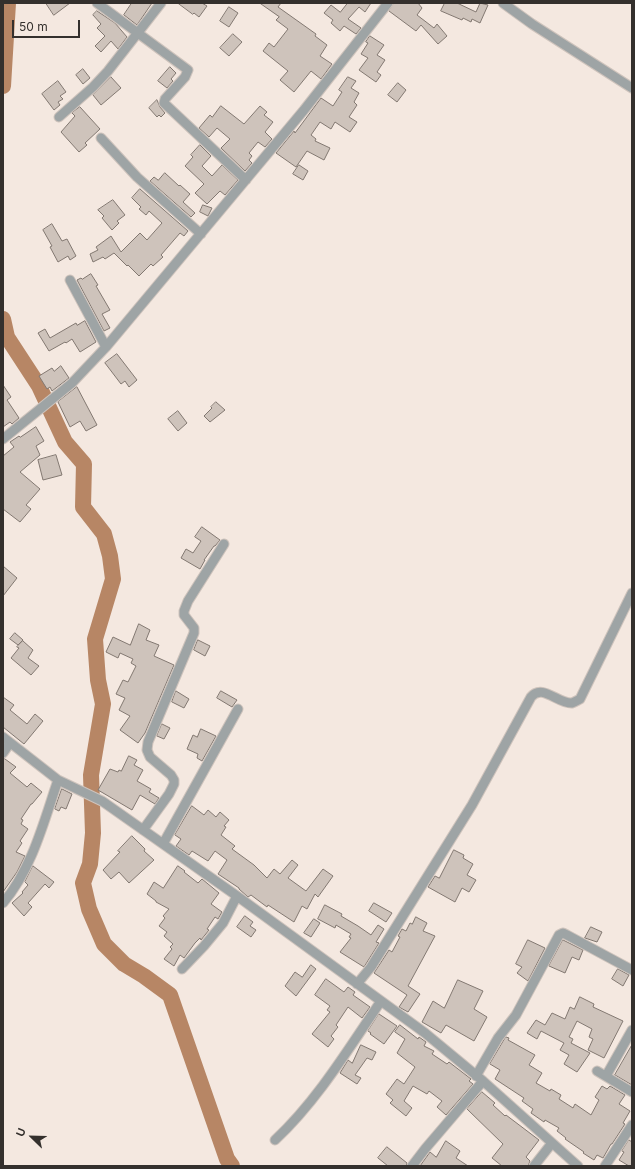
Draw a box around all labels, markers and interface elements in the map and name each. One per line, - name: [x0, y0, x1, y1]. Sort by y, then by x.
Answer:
- scale bar: [14, 12, 82, 38]
- text: 50 m: [19, 19, 48, 34]
- north arrow: [12, 1117, 52, 1157]
- text: U: [13, 1126, 29, 1139]

